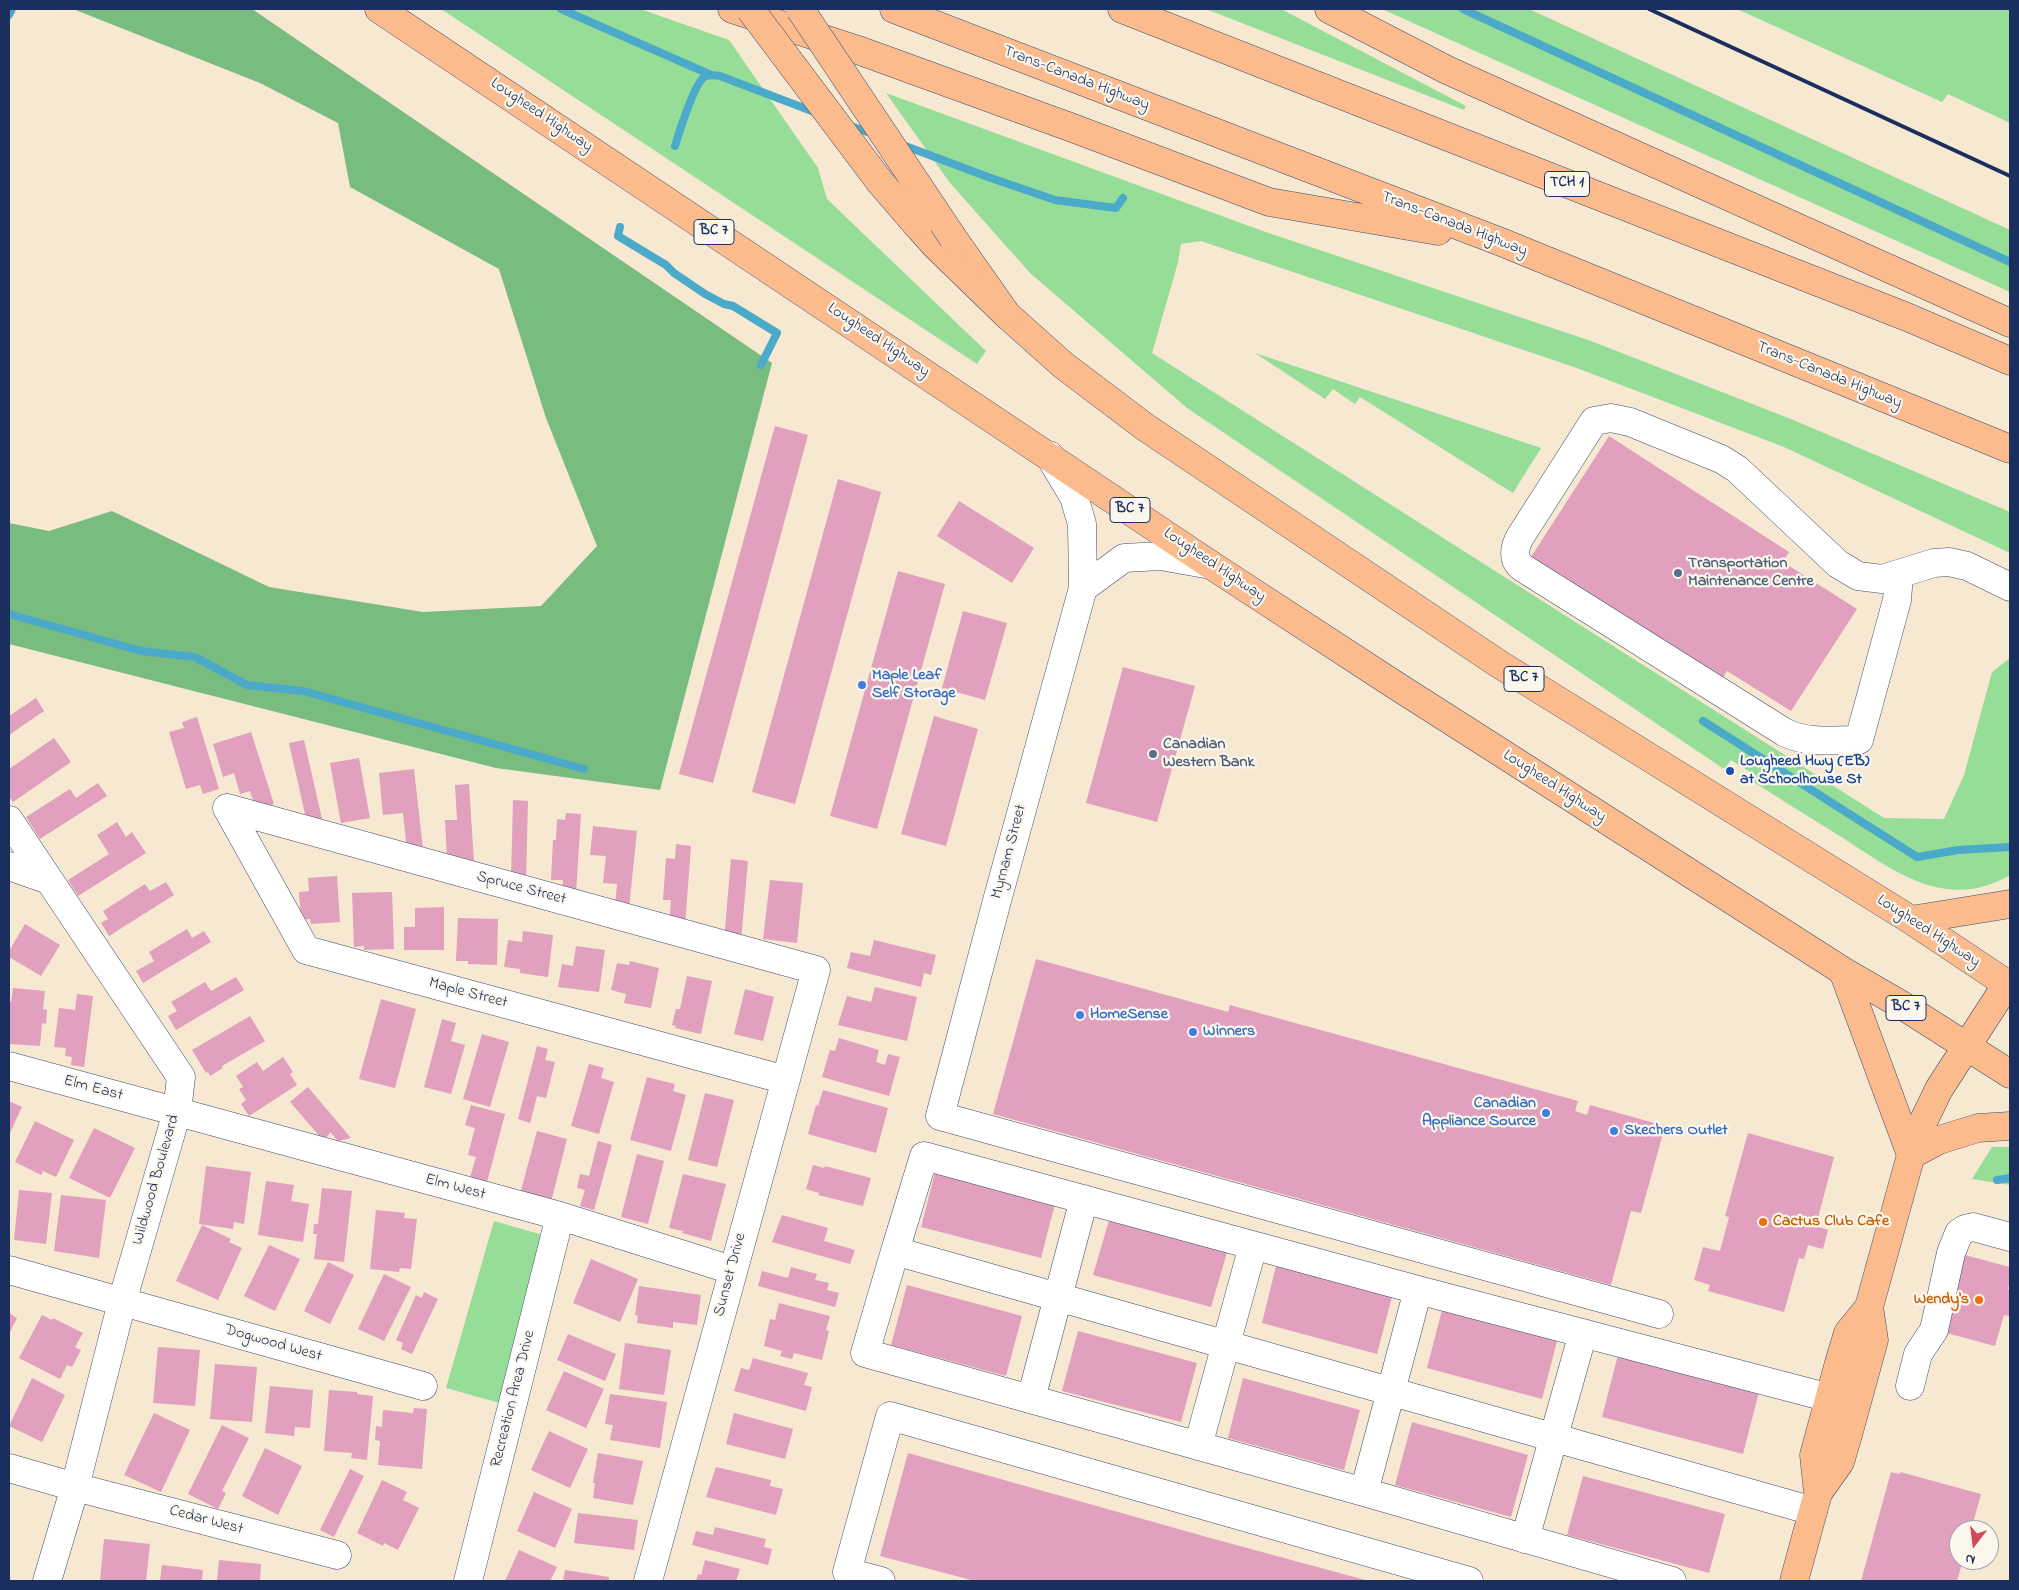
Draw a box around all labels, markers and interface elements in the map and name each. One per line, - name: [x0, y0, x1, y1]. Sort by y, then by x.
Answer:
- street label: Trans-Canada Highway: [1000, 42, 1152, 116]
- street label: Lougheed Highway: [486, 75, 596, 157]
- road number: TCH 1: [1544, 172, 1590, 196]
- street label: Trans-Canada Highway: [1378, 188, 1530, 262]
- road number: BC 7: [694, 220, 734, 244]
- street label: Lougheed Highway: [823, 300, 933, 382]
- street label: Trans-Canada Highway: [1754, 338, 1904, 414]
- road number: BC 7: [1110, 498, 1150, 522]
- street label: Lougheed Highway: [1159, 525, 1269, 607]
- place label: Transportation Maintenance Centre: [1688, 554, 1814, 592]
- marker: Transportation Maintenance Centre: [1672, 567, 1684, 579]
- place label: Maple Leaf Self Storage: [872, 666, 955, 704]
- road number: BC 7: [1504, 666, 1544, 692]
- marker: Maple Leaf Self Storage: [856, 679, 868, 691]
- place label: Canadian Western Bank: [1163, 735, 1254, 773]
- street label: Lougheed Highway: [1499, 746, 1609, 828]
- marker: Canadian Western Bank: [1147, 748, 1159, 760]
- place label: Lougheed Hwy (EB) at Schoolhouse St: [1740, 752, 1869, 790]
- marker: Lougheed Hwy (EB) at Schoolhouse St: [1724, 765, 1736, 777]
- street label: Myrnam Street: [988, 803, 1032, 901]
- street label: Spruce Street: [474, 868, 568, 910]
- street label: Lougheed Highway: [1873, 891, 1983, 973]
- street label: Maple Street: [427, 974, 509, 1014]
- road number: BC 7: [1886, 996, 1926, 1020]
- place label: HomeSense: [1090, 1005, 1168, 1025]
- marker: HomeSense: [1074, 1009, 1086, 1021]
- place label: Winners: [1203, 1022, 1255, 1042]
- marker: Winners: [1187, 1026, 1199, 1038]
- street label: Elm East: [61, 1072, 125, 1106]
- place label: Canadian Appliance Source: [1422, 1094, 1536, 1132]
- marker: Canadian Appliance Source: [1540, 1107, 1552, 1119]
- street label: Wildwood Boulevard: [129, 1113, 185, 1247]
- place label: Skechers Outlet: [1624, 1121, 1728, 1141]
- marker: Skechers Outlet: [1608, 1125, 1620, 1137]
- street label: Elm West: [423, 1171, 487, 1205]
- place label: Cactus Club Cafe: [1773, 1212, 1889, 1232]
- marker: Cactus Club Cafe: [1757, 1216, 1769, 1228]
- street label: Sunset Drive: [711, 1231, 751, 1319]
- place label: Wendy's: [1914, 1290, 1969, 1310]
- marker: Wendy's: [1973, 1294, 1985, 1306]
- street label: Dogwood West: [222, 1321, 324, 1367]
- street label: Recreation Area Drive: [488, 1329, 540, 1469]
- street label: Cedar West: [167, 1502, 245, 1540]
- north arrow: [1949, 1520, 1999, 1570]
- text: N: [1963, 1548, 1978, 1570]

